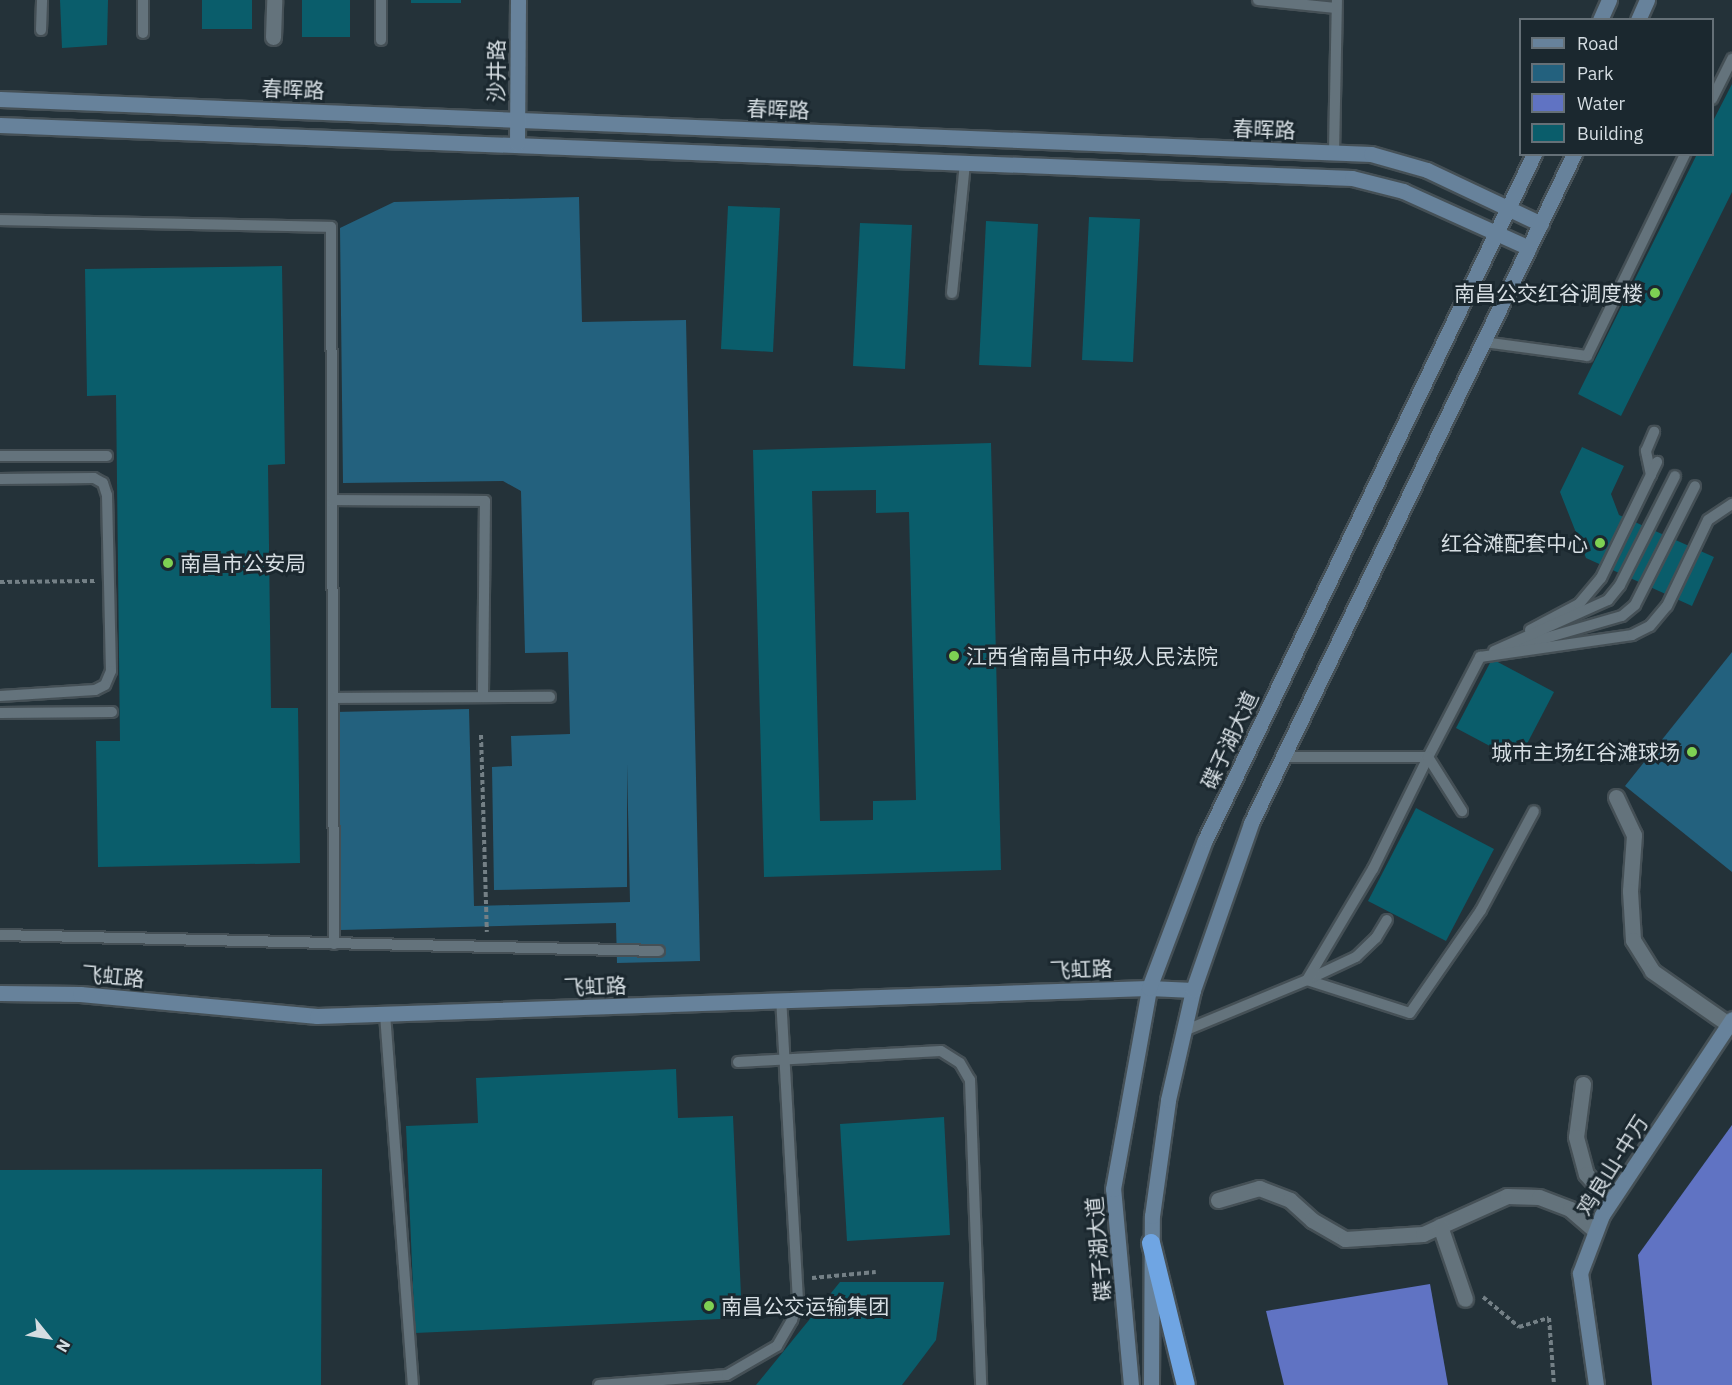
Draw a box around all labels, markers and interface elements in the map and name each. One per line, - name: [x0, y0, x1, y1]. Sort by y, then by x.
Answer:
- legend: [1519, 18, 1714, 156]
- text: Road: [1577, 32, 1618, 55]
- street label: 沙井路: [483, 40, 509, 102]
- text: Park: [1577, 62, 1613, 85]
- street label: 春晖路: [261, 75, 325, 103]
- text: Water: [1577, 92, 1625, 115]
- street label: 春晖路: [746, 95, 810, 123]
- street label: 春晖路: [1232, 115, 1296, 143]
- text: Building: [1577, 122, 1643, 145]
- place label: 南昌公交红谷调度楼: [1454, 280, 1643, 306]
- marker: 南昌公交红谷调度楼: [1648, 286, 1662, 300]
- place label: 红谷滩配套中心: [1441, 530, 1588, 556]
- marker: 红谷滩配套中心: [1593, 536, 1607, 550]
- place label: 南昌市公安局: [180, 550, 306, 576]
- marker: 南昌市公安局: [161, 556, 175, 570]
- place label: 江西省南昌市中级人民法院: [966, 643, 1218, 669]
- marker: 江西省南昌市中级人民法院: [947, 649, 961, 663]
- street label: 碟子湖大道: [1195, 687, 1263, 793]
- place label: 城市主场红谷滩球场: [1491, 739, 1680, 765]
- marker: 城市主场红谷滩球场: [1685, 745, 1699, 759]
- street label: 飞虹路: [1049, 955, 1113, 983]
- street label: 飞虹路: [81, 961, 145, 991]
- street label: 飞虹路: [563, 972, 627, 1000]
- street label: 鸡良山-中万: [1571, 1110, 1653, 1220]
- street label: 碟子湖大道: [1081, 1196, 1115, 1302]
- place label: 南昌公交运输集团: [721, 1293, 889, 1319]
- marker: 南昌公交运输集团: [702, 1299, 716, 1313]
- north arrow: [18, 1307, 78, 1367]
- text: N: [52, 1336, 75, 1356]

